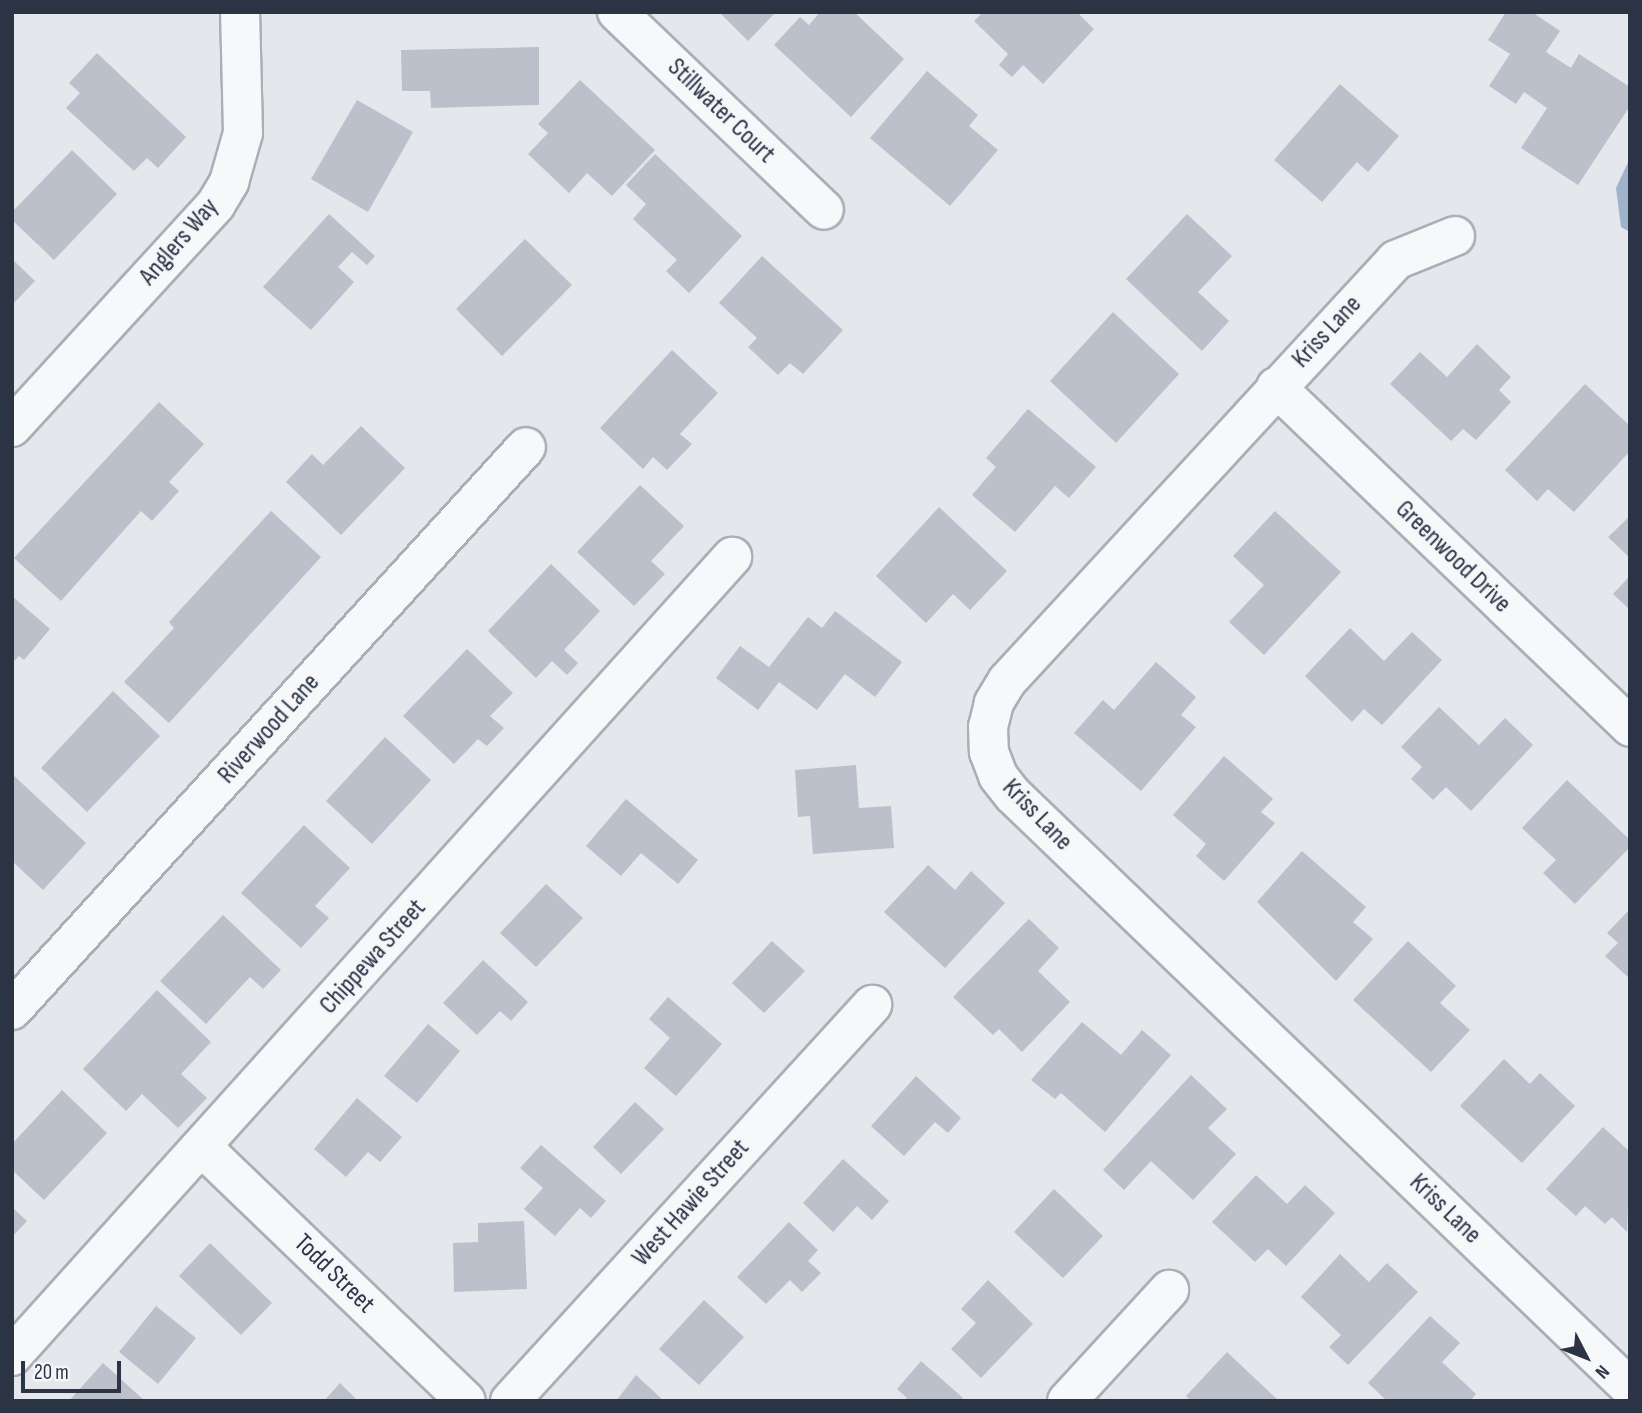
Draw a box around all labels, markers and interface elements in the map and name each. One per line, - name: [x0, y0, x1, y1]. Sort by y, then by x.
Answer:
- street label: Stillwater Court: [661, 52, 781, 170]
- street label: Anglers Way: [133, 192, 225, 292]
- street label: Kriss Lane: [1286, 289, 1368, 375]
- street label: Greenwood Drive: [1389, 494, 1517, 620]
- street label: Riverwood Lane: [211, 668, 327, 790]
- street label: Kriss Lane: [995, 773, 1079, 857]
- street label: Chippewa Street: [313, 893, 433, 1021]
- street label: West Hawie Street: [626, 1133, 756, 1273]
- street label: Kriss Lane: [1403, 1167, 1487, 1251]
- street label: Todd Street: [287, 1228, 381, 1320]
- north arrow: [1551, 1322, 1621, 1392]
- scale bar: [24, 1346, 124, 1390]
- text: 20 m: [34, 1360, 69, 1385]
- text: N: [1590, 1360, 1614, 1383]

